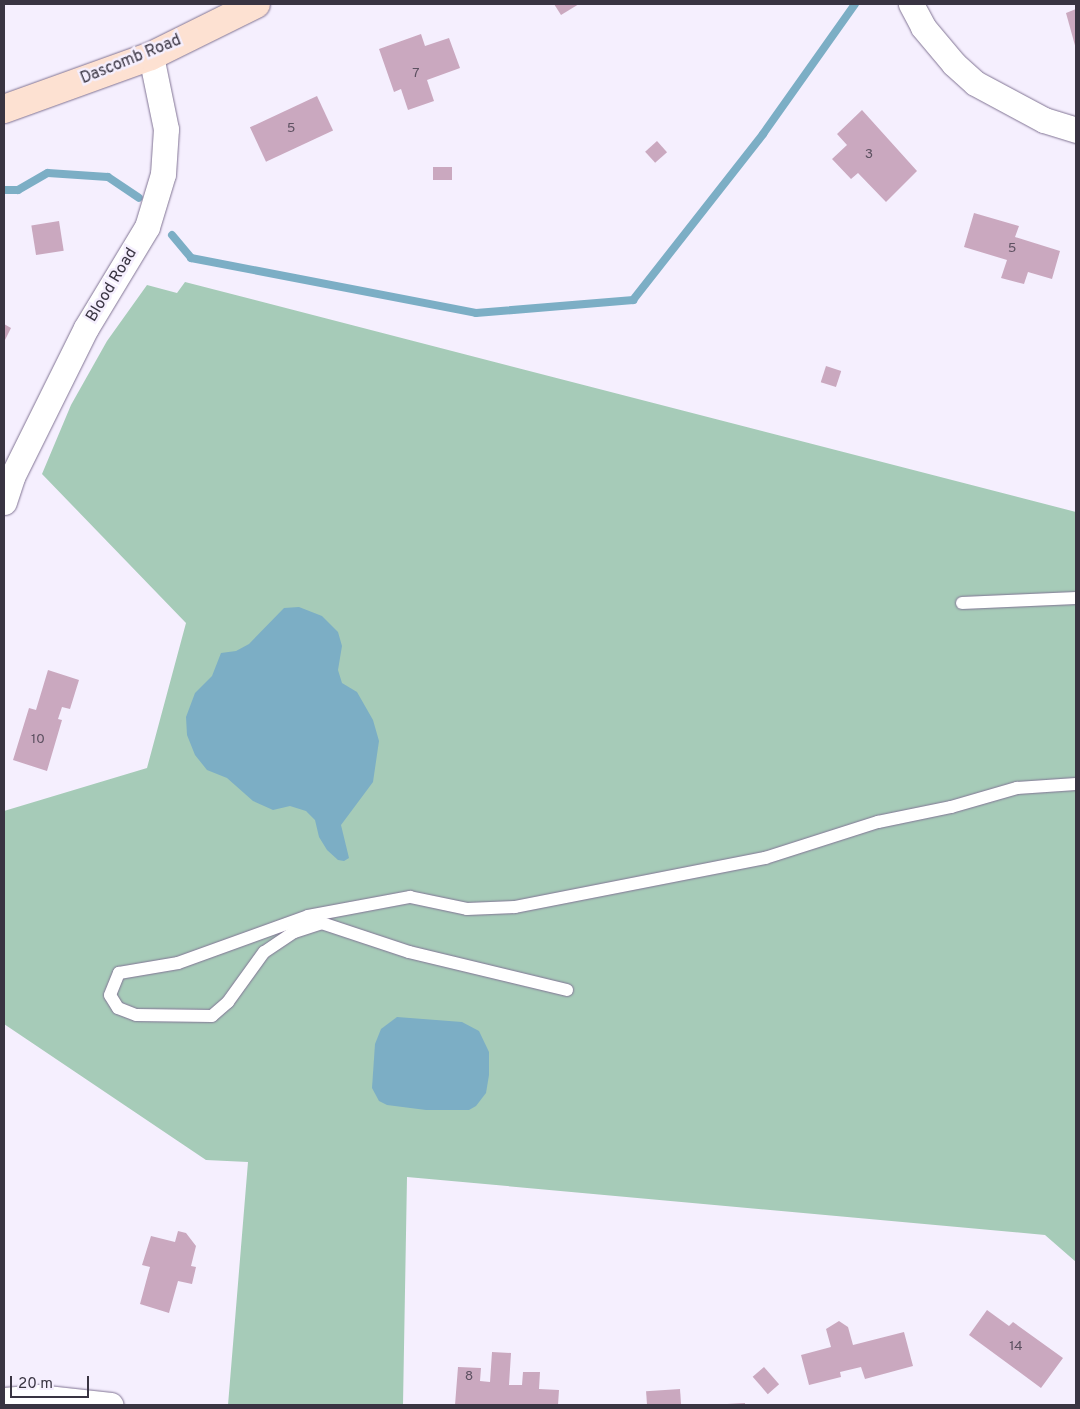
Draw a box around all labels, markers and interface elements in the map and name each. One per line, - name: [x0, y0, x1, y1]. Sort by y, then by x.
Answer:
- street label: Dascomb Road: [78, 31, 184, 89]
- house number: 7: [412, 66, 420, 82]
- house number: 5: [287, 121, 295, 137]
- house number: 3: [865, 147, 873, 163]
- house number: 5: [1008, 241, 1016, 257]
- street label: Blood Road: [82, 245, 142, 325]
- house number: 10: [31, 732, 45, 748]
- house number: 14: [1009, 1339, 1023, 1355]
- scale bar: [12, 1366, 91, 1398]
- house number: 8: [465, 1369, 473, 1385]
- text: 20 m: [18, 1375, 53, 1394]

